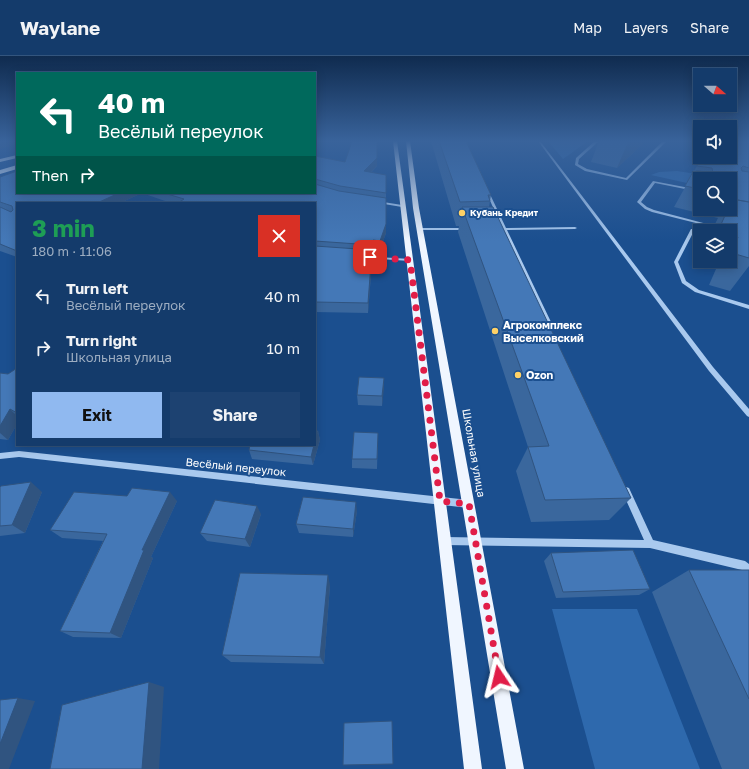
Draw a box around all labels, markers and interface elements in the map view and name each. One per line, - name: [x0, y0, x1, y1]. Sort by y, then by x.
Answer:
- text: Waylane: [20, 16, 100, 39]
- text: Map: [573, 19, 602, 36]
- text: Layers: [624, 19, 668, 36]
- text: Share: [690, 19, 729, 36]
- north arrow: [693, 68, 737, 112]
- map controls: [693, 68, 737, 268]
- text: 40 m: [98, 86, 165, 119]
- icon: left: [32, 88, 84, 140]
- text: Весёлый переулок: [98, 120, 264, 142]
- button: sound: [693, 120, 737, 164]
- icon: right: [76, 164, 98, 186]
- text: Then: [32, 166, 68, 184]
- button: search: [693, 172, 737, 216]
- place label: Кубань Кредит: [470, 207, 539, 218]
- marker: Кубань Кредит: [457, 208, 467, 218]
- text: 3 min: [32, 213, 95, 242]
- button: close: [258, 215, 300, 257]
- button: layers: [693, 224, 737, 268]
- pin: [353, 240, 387, 274]
- text: 180 m · 11:06: [32, 243, 112, 259]
- icon: arrive: [359, 246, 381, 268]
- text: Turn left: [66, 279, 128, 297]
- icon: left: [32, 285, 54, 307]
- text: 40 m: [265, 287, 300, 305]
- text: Весёлый переулок: [66, 297, 186, 313]
- place label: Агрокомплекс Выселковский: [503, 318, 584, 344]
- marker: Агрокомплекс Выселковский: [490, 326, 500, 336]
- text: Turn right: [66, 331, 137, 349]
- icon: right: [32, 337, 54, 359]
- text: 10 m: [266, 339, 300, 357]
- text: Школьная улица: [66, 349, 172, 365]
- place label: Ozon: [526, 368, 554, 381]
- marker: Ozon: [513, 370, 523, 380]
- button: Exit: [32, 392, 162, 438]
- button: Share: [170, 392, 300, 438]
- street label: Школьная улица: [460, 408, 489, 498]
- street label: Весёлый переулок: [185, 455, 288, 478]
- position arrow: [478, 656, 520, 698]

